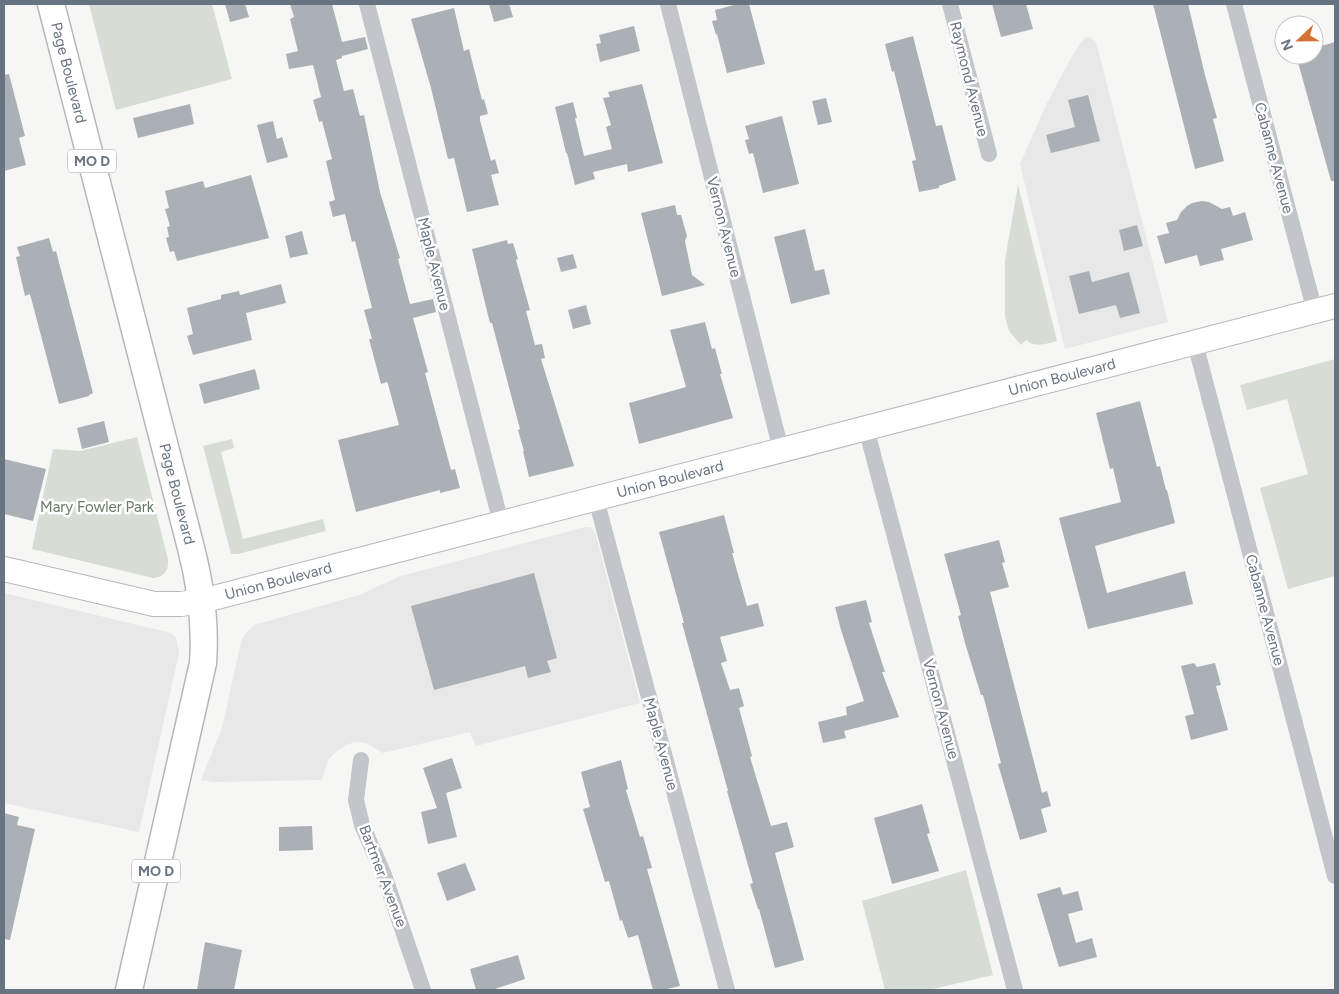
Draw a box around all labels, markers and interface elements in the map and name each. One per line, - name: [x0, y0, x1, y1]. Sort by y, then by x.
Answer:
- north arrow: [1274, 15, 1324, 65]
- street label: Page Boulevard: [47, 20, 90, 125]
- street label: Raymond Avenue: [946, 20, 992, 138]
- text: N: [1278, 36, 1297, 53]
- street label: Cabanne Avenue: [1251, 100, 1297, 216]
- road number: MO D: [68, 150, 116, 172]
- street label: Vernon Avenue: [703, 175, 745, 279]
- street label: Maple Avenue: [414, 216, 454, 312]
- street label: Union Boulevard: [1007, 354, 1118, 400]
- street label: Page Boulevard: [155, 442, 199, 546]
- street label: Union Boulevard: [615, 457, 726, 502]
- park label: Mary Fowler Park: [40, 498, 155, 516]
- street label: Cabanne Avenue: [1242, 552, 1288, 668]
- street label: Union Boulevard: [223, 559, 334, 604]
- street label: Vernon Avenue: [919, 657, 963, 761]
- street label: Maple Avenue: [640, 696, 682, 792]
- street label: Bartmer Avenue: [355, 822, 411, 930]
- road number: MO D: [132, 859, 180, 882]

